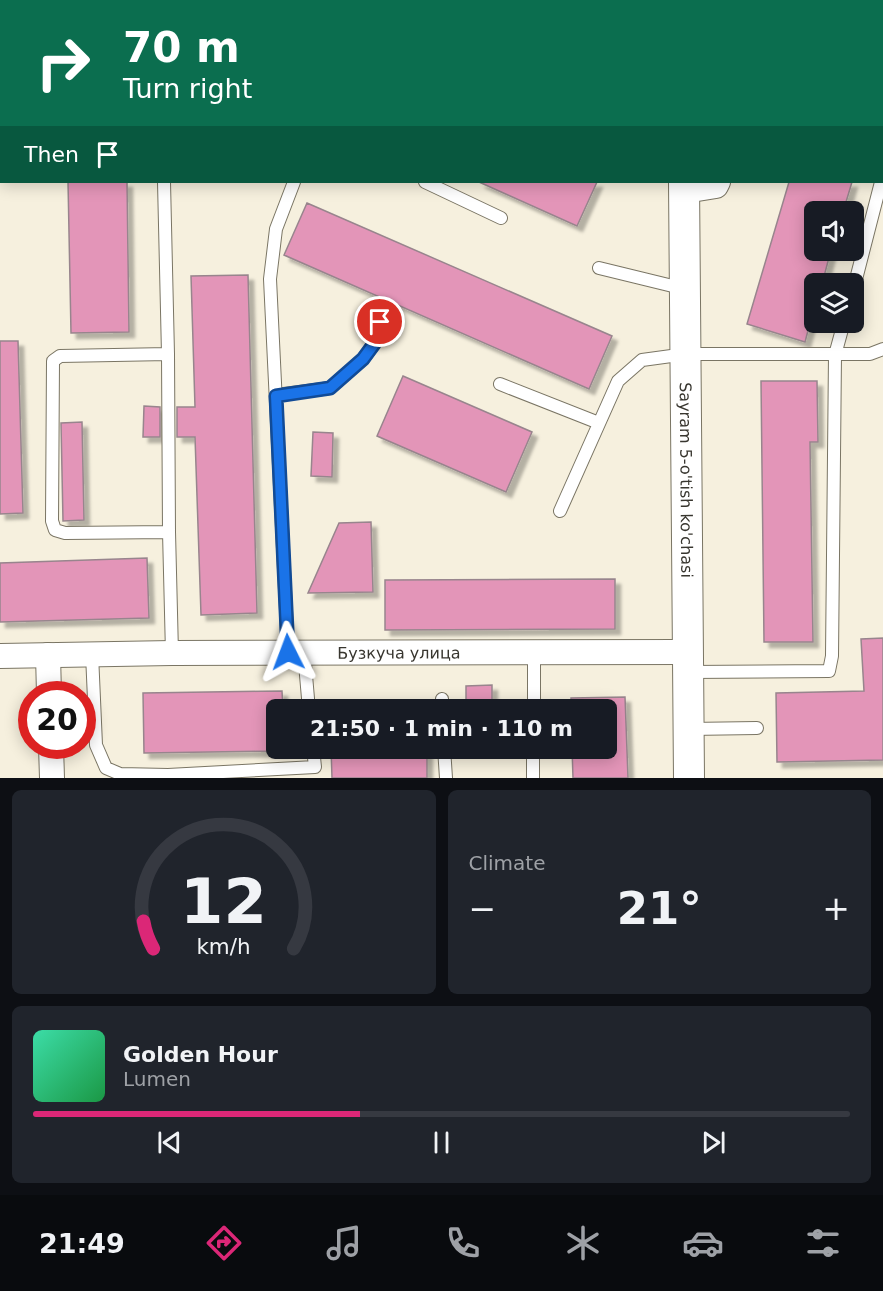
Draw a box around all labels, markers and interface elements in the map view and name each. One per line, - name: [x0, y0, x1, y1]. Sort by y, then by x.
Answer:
- text: 70 m: [123, 23, 240, 72]
- icon: right: [24, 24, 102, 102]
- text: Turn right: [123, 73, 252, 104]
- icon: arrive: [91, 138, 124, 171]
- text: Then: [24, 142, 79, 167]
- map controls: [804, 201, 864, 333]
- button: sound: [804, 201, 864, 261]
- button: layers: [804, 273, 864, 333]
- pin: [354, 296, 405, 347]
- icon: arrive: [363, 305, 396, 338]
- street label: Sayram 5-o'tish ko'chasi: [676, 382, 697, 578]
- position arrow: [256, 620, 320, 684]
- street label: Бузкуча улица: [337, 643, 461, 662]
- speed limit sign: 20: [18, 681, 96, 759]
- text: 21:50 · 1 min · 110 m: [310, 716, 573, 741]
- text: Climate: [469, 851, 545, 875]
- text: 12: [180, 865, 267, 938]
- text: 21°: [617, 882, 702, 935]
- text: −: [469, 889, 496, 928]
- text: +: [822, 889, 850, 928]
- text: km/h: [197, 934, 251, 959]
- text: Golden Hour: [123, 1042, 278, 1067]
- text: Lumen: [123, 1067, 191, 1091]
- icon: previous: [153, 1126, 186, 1159]
- icon: pause: [425, 1126, 458, 1159]
- icon: next: [697, 1126, 730, 1159]
- icon: directions: [203, 1222, 245, 1264]
- icon: music: [323, 1222, 365, 1264]
- icon: phone: [442, 1222, 484, 1264]
- icon: climate: [562, 1222, 604, 1264]
- icon: car: [682, 1222, 724, 1264]
- icon: filters: [802, 1222, 844, 1264]
- text: 21:49: [39, 1228, 125, 1259]

